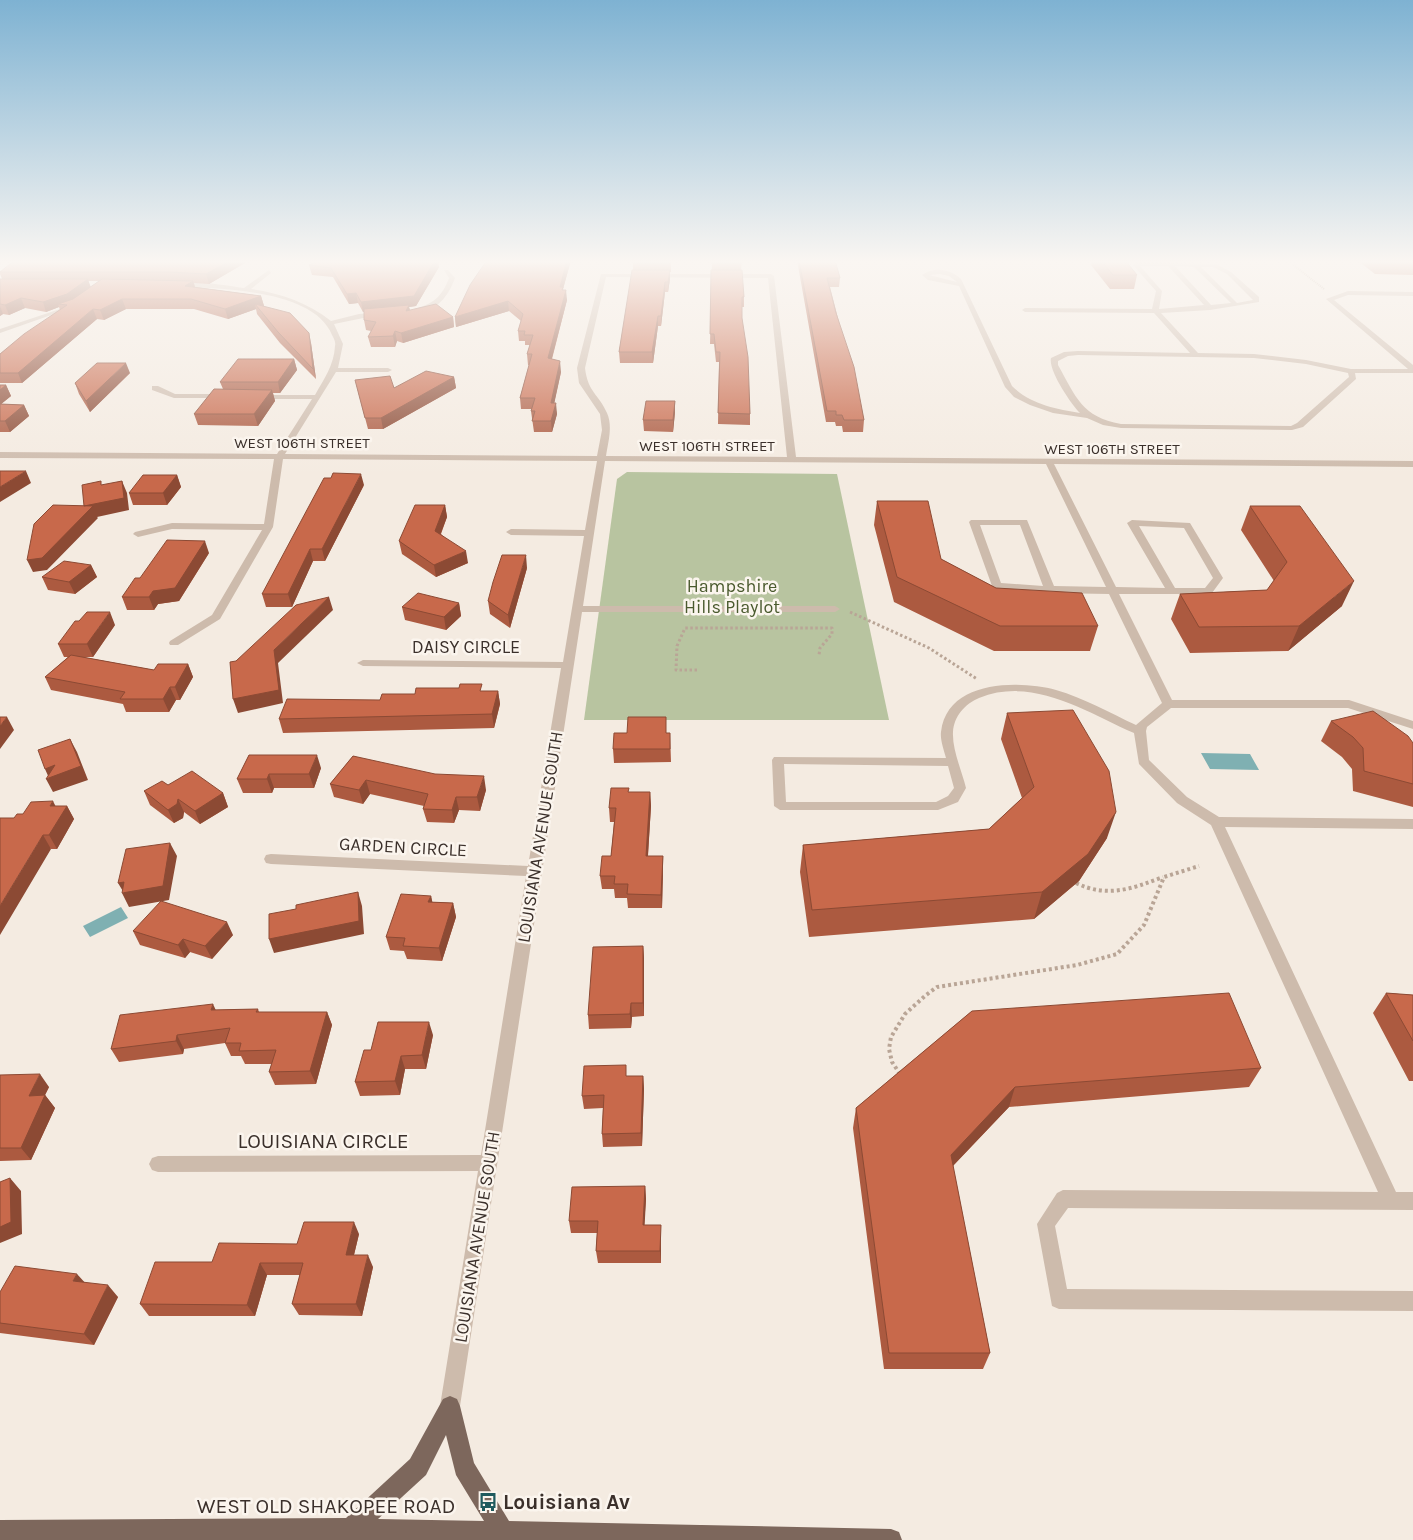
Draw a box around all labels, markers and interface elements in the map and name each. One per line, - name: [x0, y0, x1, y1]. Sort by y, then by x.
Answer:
- street label: WEST 106TH STREET: [234, 434, 370, 452]
- street label: WEST 106TH STREET: [639, 437, 775, 455]
- street label: WEST 106TH STREET: [1044, 440, 1180, 458]
- park label: Hampshire Hills Playlot: [684, 575, 780, 618]
- street label: DAISY CIRCLE: [412, 636, 520, 658]
- street label: LOUISIANA AVENUE SOUTH: [512, 730, 568, 944]
- street label: GARDEN CIRCLE: [338, 833, 468, 861]
- street label: LOUISIANA CIRCLE: [237, 1129, 409, 1153]
- street label: LOUISIANA AVENUE SOUTH: [449, 1130, 505, 1344]
- place label: Louisiana Av: [503, 1490, 630, 1514]
- bus stop icon: Louisiana Av: [477, 1491, 499, 1513]
- street label: WEST OLD SHAKOPEE ROAD: [197, 1494, 455, 1518]

